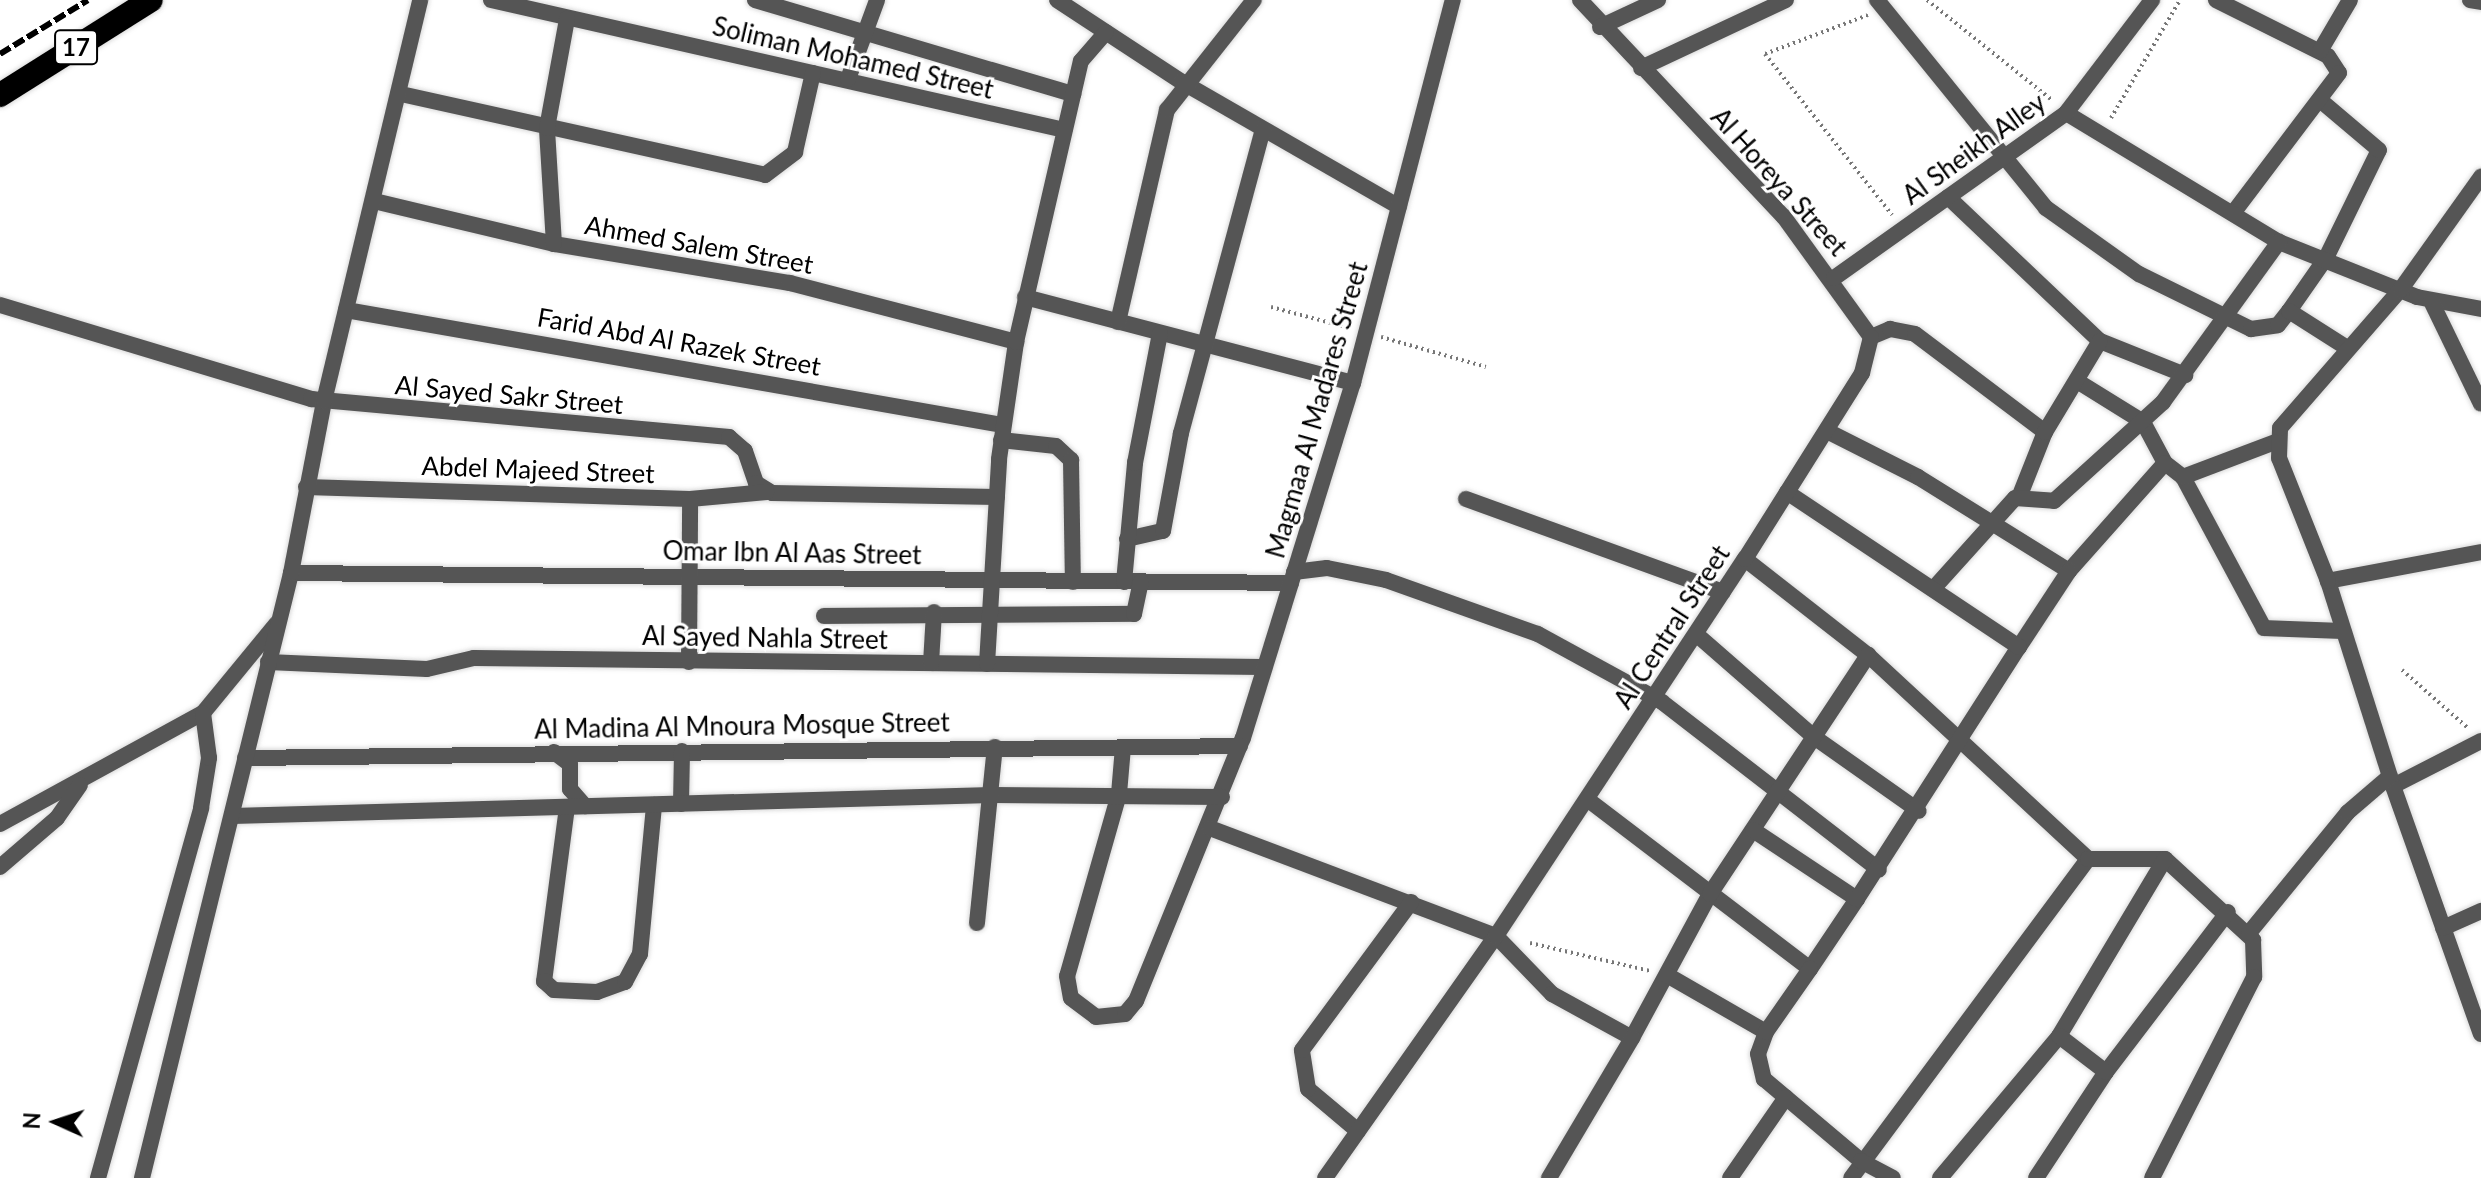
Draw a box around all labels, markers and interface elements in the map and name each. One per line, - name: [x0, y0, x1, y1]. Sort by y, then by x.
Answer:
- street label: Soliman Mohamed Street: [710, 10, 996, 106]
- road number: 17: [54, 27, 98, 67]
- street label: Al Sheikh Alley: [1896, 87, 2052, 211]
- street label: Al Horeya Street: [1704, 102, 1854, 262]
- street label: Ahmed Salem Street: [582, 210, 816, 280]
- street label: Magmaa Al Madares Street: [1260, 258, 1374, 562]
- street label: Farid Abd Al Razek Street: [534, 302, 824, 382]
- street label: Al Sayed Sakr Street: [393, 369, 625, 421]
- street label: Abdel Majeed Street: [421, 450, 655, 490]
- street label: Omar Ibn Al Aas Street: [661, 535, 923, 571]
- street label: Al Central Street: [1608, 540, 1736, 714]
- street label: Al Sayed Nahla Street: [642, 620, 888, 656]
- street label: Al Madina Al Mnoura Mosque Street: [534, 707, 950, 745]
- north arrow: [16, 1082, 96, 1162]
- text: N: [18, 1112, 45, 1130]

